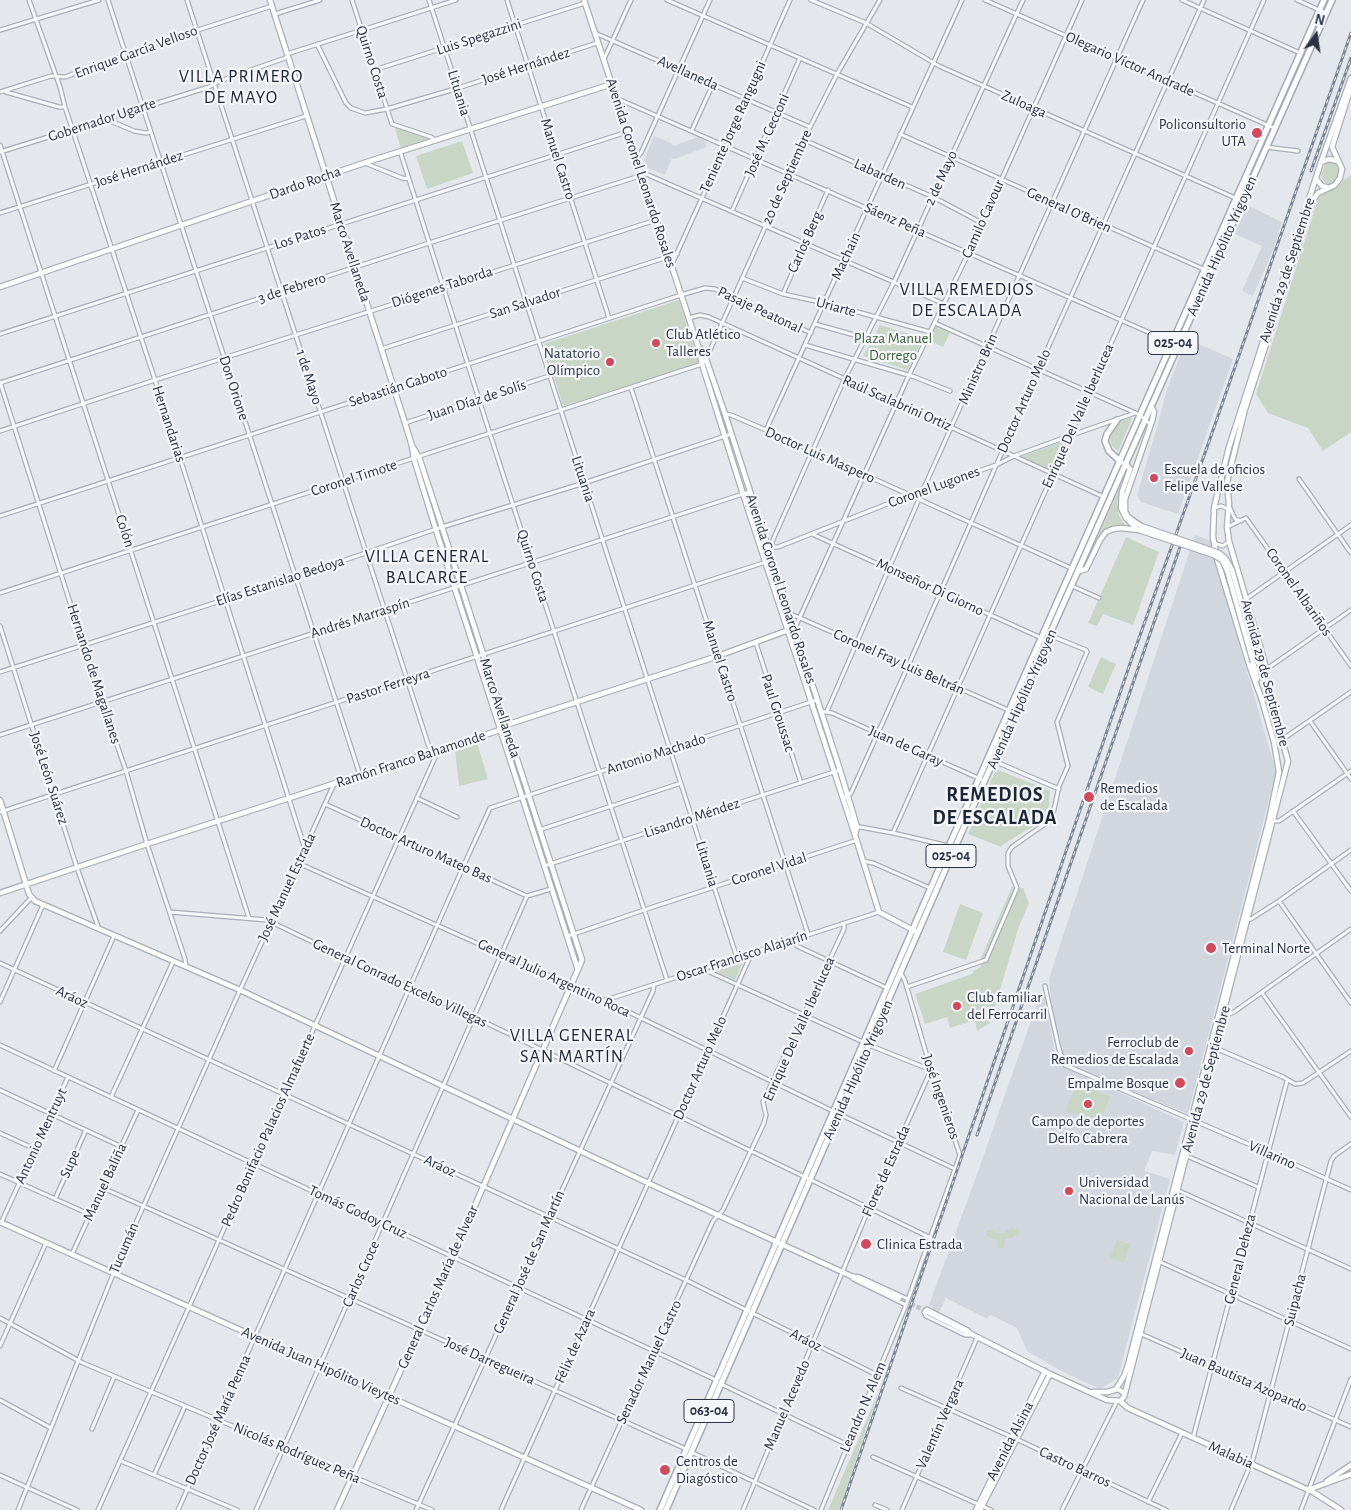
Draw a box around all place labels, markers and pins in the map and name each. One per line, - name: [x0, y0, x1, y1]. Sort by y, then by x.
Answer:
- place label: Policonsultorio UTA: [1159, 115, 1246, 150]
- marker: Policonsultorio UTA: [1250, 126, 1264, 140]
- place label: Club Atlético Talleres: [666, 325, 741, 360]
- marker: Club Atlético Talleres: [650, 337, 662, 349]
- place label: Natatorio Olímpico: [544, 344, 600, 379]
- marker: Natatorio Olímpico: [604, 356, 616, 368]
- place label: Escuela de oficios Felipe Vallese: [1164, 460, 1265, 495]
- marker: Escuela de oficios Felipe Vallese: [1148, 472, 1160, 484]
- place label: Remedios de Escalada: [1100, 779, 1168, 814]
- marker: Remedios de Escalada: [1082, 790, 1096, 804]
- place label: Terminal Norte: [1222, 939, 1310, 957]
- marker: Terminal Norte: [1204, 941, 1218, 955]
- place label: Club familiar del Ferrocarril: [967, 988, 1047, 1023]
- marker: Club familiar del Ferrocarril: [951, 1000, 963, 1012]
- place label: Ferroclub de Remedios de Escalada: [1051, 1033, 1179, 1068]
- marker: Ferroclub de Remedios de Escalada: [1183, 1045, 1195, 1057]
- place label: Empalme Bosque: [1067, 1074, 1169, 1092]
- marker: Empalme Bosque: [1173, 1076, 1187, 1090]
- marker: Campo de deportes Delfo Cabrera: [1082, 1098, 1094, 1110]
- place label: Campo de deportes Delfo Cabrera: [1032, 1112, 1144, 1147]
- place label: Universidad Nacional de Lanús: [1079, 1173, 1184, 1208]
- marker: Universidad Nacional de Lanús: [1063, 1185, 1075, 1197]
- place label: Clinica Estrada: [877, 1235, 962, 1253]
- marker: Clinica Estrada: [859, 1237, 873, 1251]
- place label: Centros de Diagóstico: [676, 1452, 738, 1487]
- marker: Centros de Diagóstico: [658, 1463, 672, 1477]

